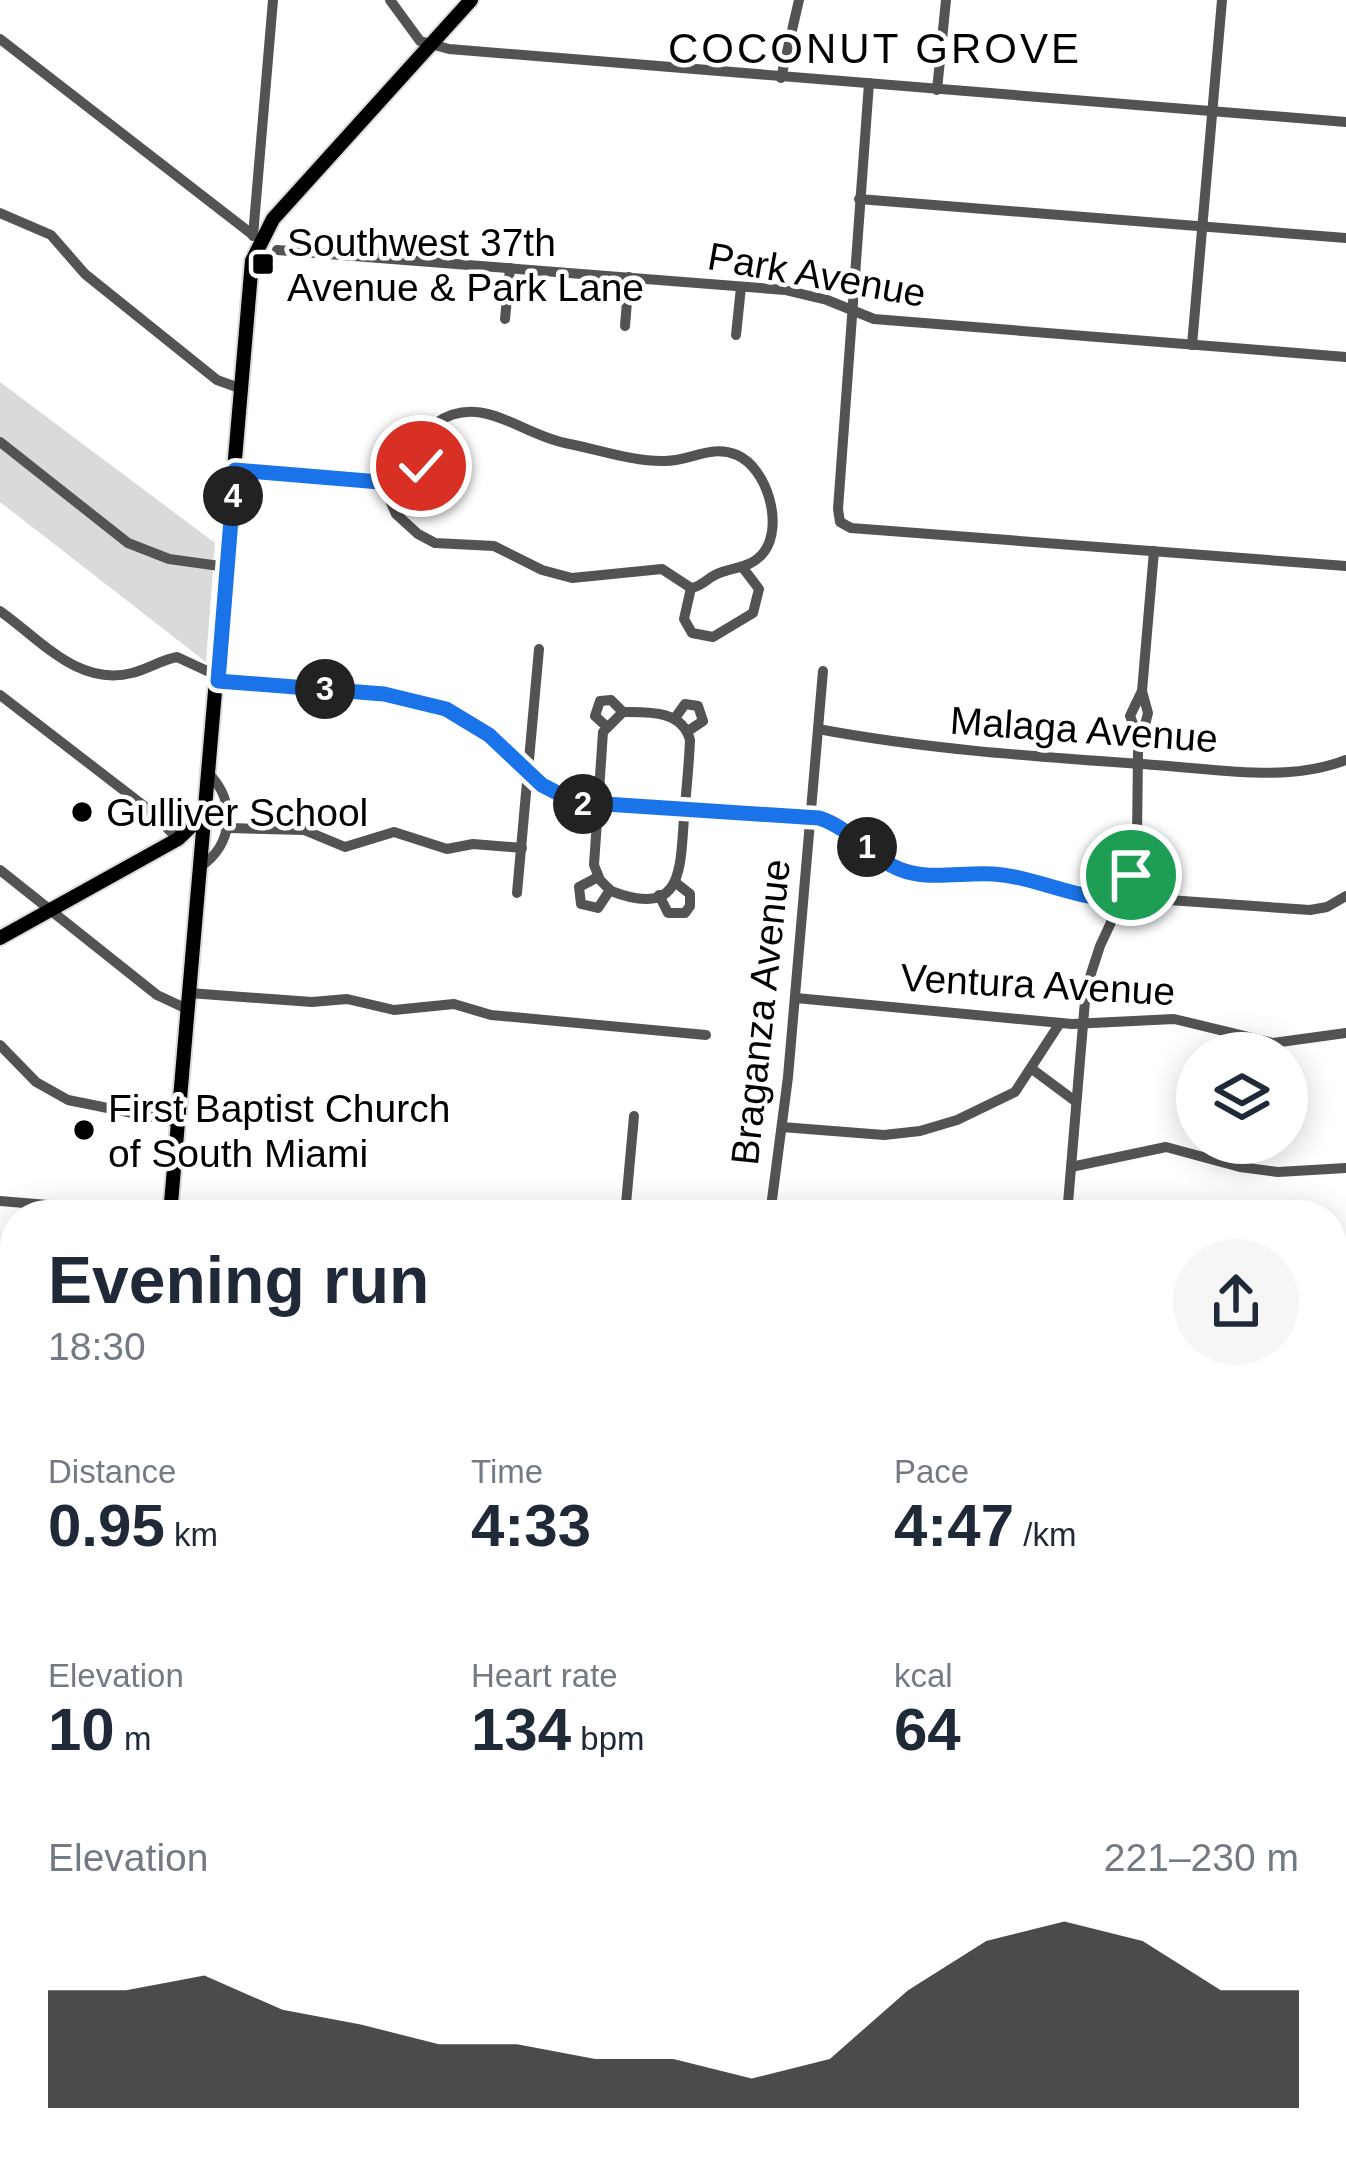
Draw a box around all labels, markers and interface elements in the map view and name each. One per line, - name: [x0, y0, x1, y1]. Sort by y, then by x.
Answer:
- district label: COCONUT GROVE: [668, 25, 1082, 72]
- place label: Southwest 37th Avenue & Park Lane: [287, 221, 644, 309]
- street label: Park Avenue: [705, 234, 929, 315]
- marker: Southwest 37th Avenue & Park Lane: [250, 251, 276, 277]
- pin: [370, 415, 472, 517]
- icon: check: [388, 433, 454, 499]
- pin: 4: [203, 466, 263, 526]
- text: 4: [224, 477, 242, 514]
- pin: 3: [295, 659, 355, 719]
- text: 3: [316, 670, 334, 707]
- street label: Malaga Avenue: [949, 699, 1219, 760]
- pin: 2: [553, 774, 613, 834]
- text: 2: [574, 785, 592, 822]
- place label: Gulliver School: [106, 791, 368, 834]
- marker: Gulliver School: [69, 799, 95, 825]
- pin: 1: [837, 817, 897, 877]
- pin: [1080, 824, 1182, 926]
- text: 1: [858, 828, 876, 865]
- icon: arrive: [1098, 842, 1164, 908]
- street label: Braganza Avenue: [723, 857, 798, 1167]
- street label: Ventura Avenue: [900, 956, 1176, 1013]
- map controls: [1176, 1032, 1308, 1164]
- button: layers: [1176, 1032, 1308, 1164]
- place label: First Baptist Church of South Miami: [108, 1087, 450, 1175]
- marker: First Baptist Church of South Miami: [71, 1117, 97, 1143]
- button: share: [1173, 1239, 1299, 1365]
- text: Evening run: [48, 1243, 429, 1317]
- text: 18:30: [48, 1325, 146, 1368]
- text: Distance: [48, 1453, 176, 1490]
- text: Time: [471, 1453, 543, 1490]
- text: Pace: [894, 1453, 969, 1490]
- text: 0.95: [48, 1492, 165, 1559]
- text: 4:33: [471, 1492, 591, 1559]
- text: 4:47: [894, 1492, 1014, 1559]
- text: km: [165, 1516, 218, 1553]
- text: /km: [1014, 1516, 1076, 1553]
- text: Elevation: [48, 1657, 184, 1694]
- text: Heart rate: [471, 1657, 618, 1694]
- text: kcal: [894, 1657, 953, 1694]
- text: 10: [48, 1696, 115, 1763]
- text: 134: [471, 1696, 571, 1763]
- text: 64: [894, 1696, 961, 1763]
- text: m: [115, 1720, 151, 1757]
- text: bpm: [571, 1720, 644, 1757]
- text: Elevation: [48, 1836, 208, 1879]
- text: 221–230 m: [1104, 1836, 1299, 1879]

